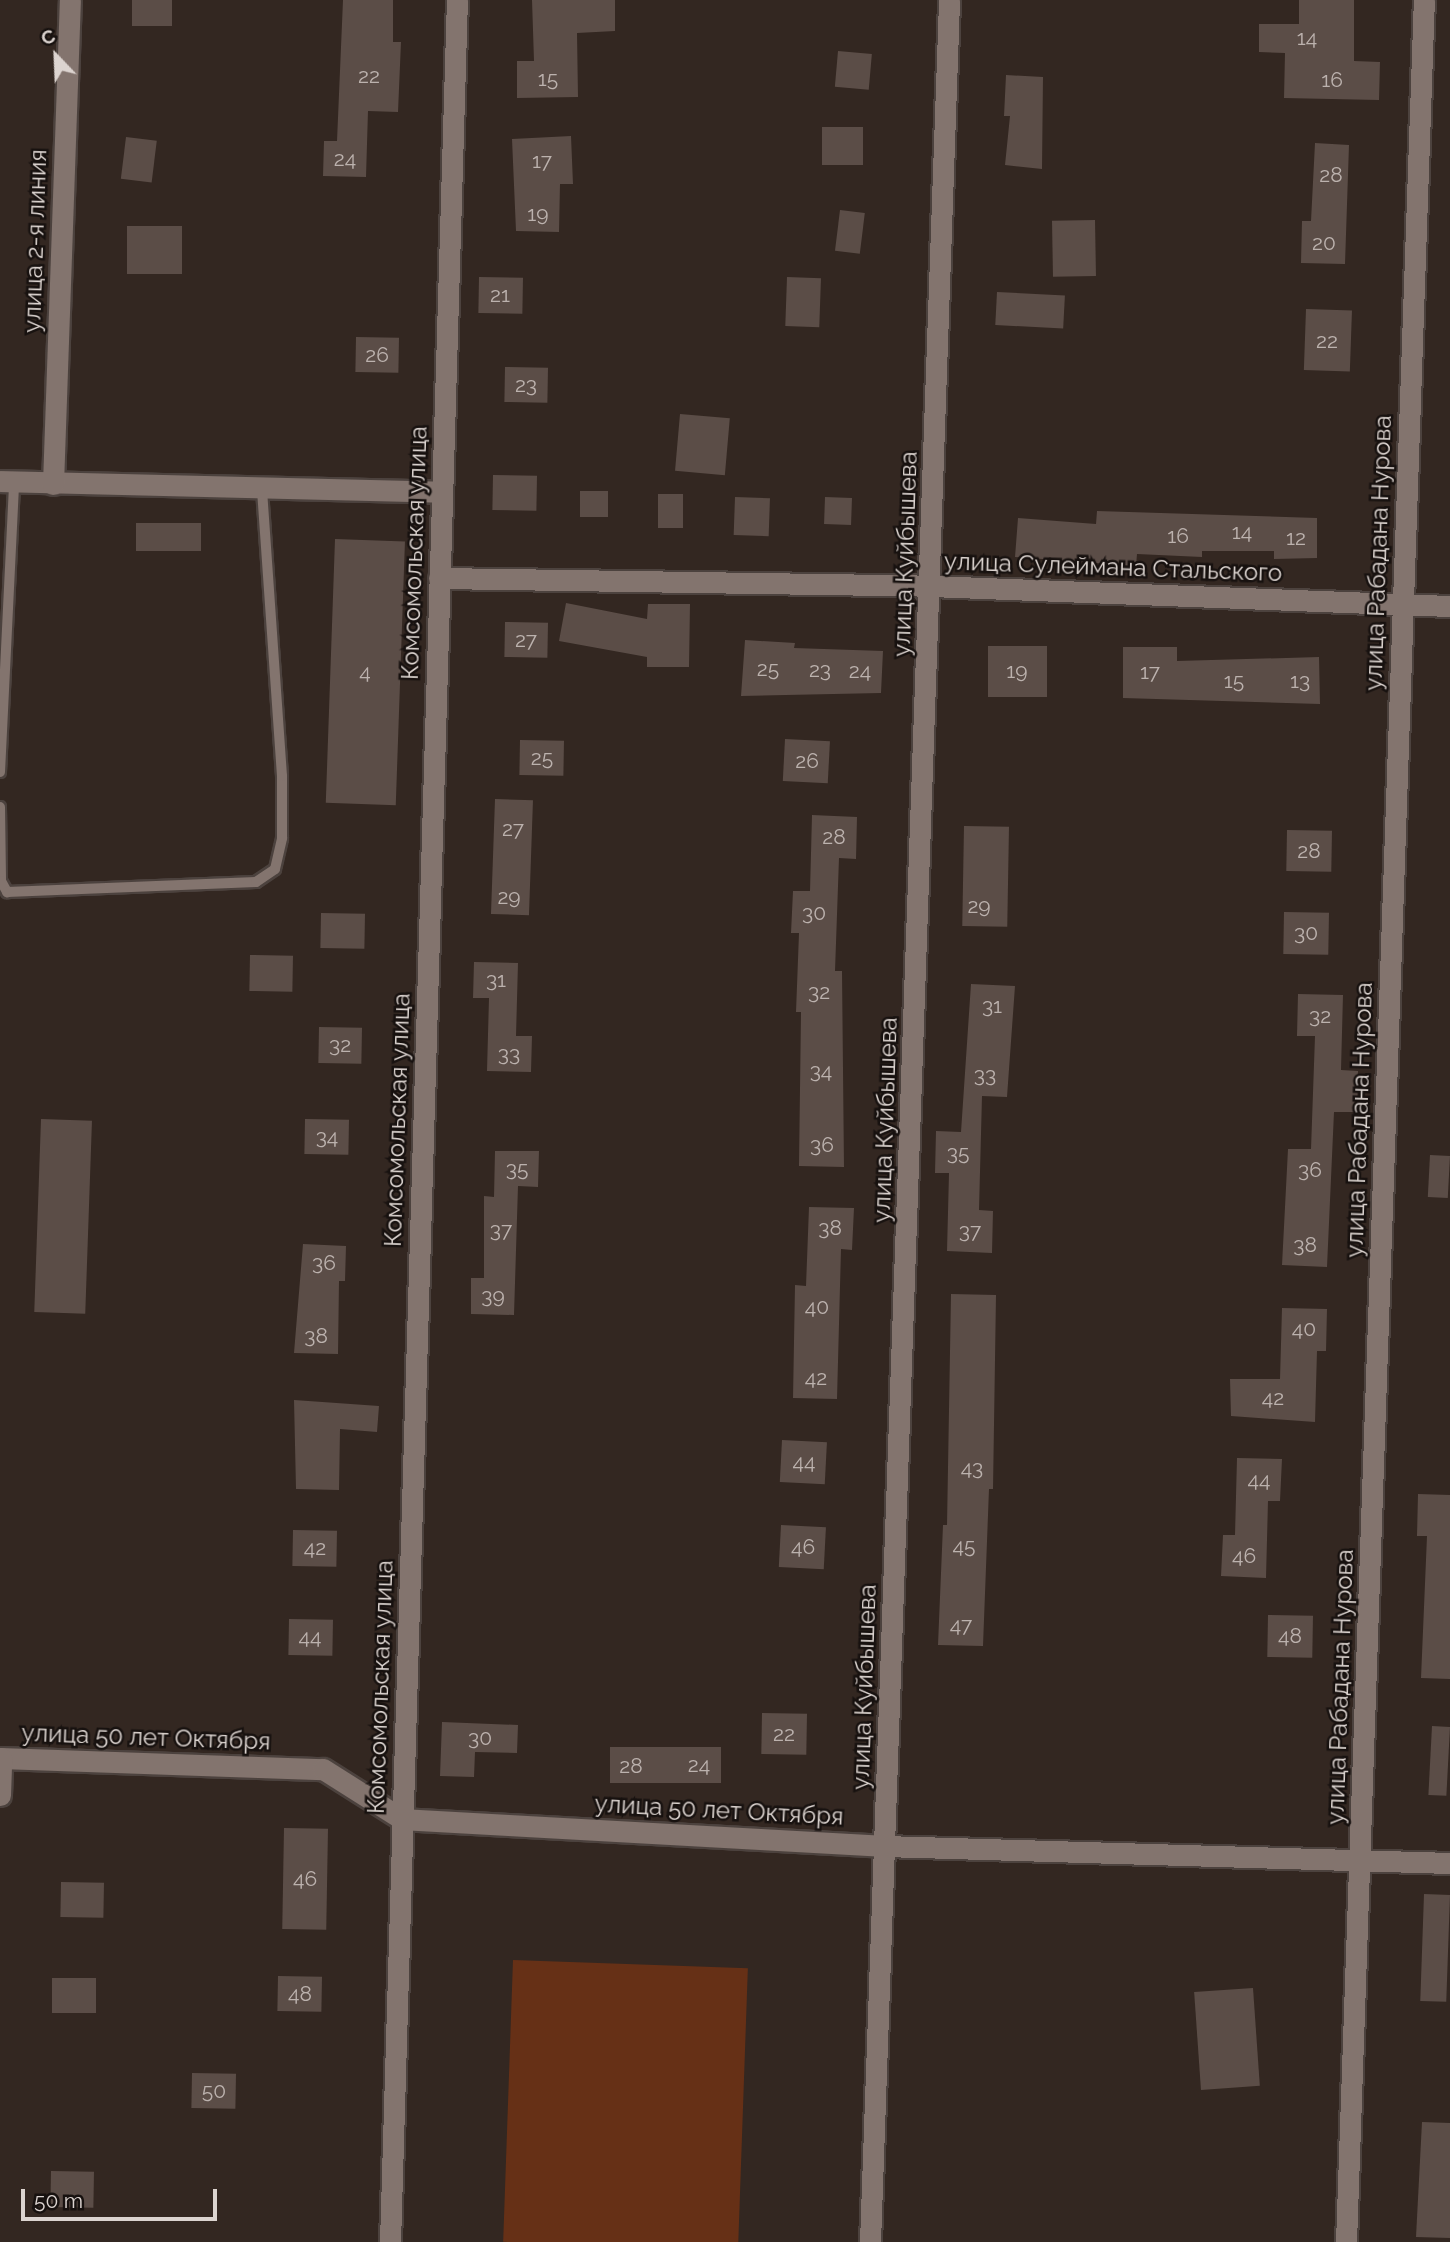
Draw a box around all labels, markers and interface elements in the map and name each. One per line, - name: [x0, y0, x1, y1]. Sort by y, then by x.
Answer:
- north arrow: [21, 21, 91, 91]
- text: С: [37, 24, 58, 49]
- house number: 14: [1297, 25, 1317, 51]
- house number: 22: [358, 63, 380, 89]
- house number: 15: [538, 66, 558, 92]
- house number: 16: [1321, 67, 1343, 93]
- house number: 24: [334, 146, 356, 172]
- house number: 17: [532, 148, 552, 174]
- street label: улица 2-я линия: [17, 149, 53, 333]
- house number: 28: [1319, 162, 1343, 188]
- house number: 19: [527, 201, 549, 227]
- house number: 20: [1312, 230, 1336, 256]
- house number: 21: [490, 282, 510, 308]
- house number: 22: [1316, 328, 1338, 354]
- house number: 26: [365, 342, 389, 368]
- house number: 23: [515, 372, 537, 398]
- street label: улица Рабадана Нурова: [1359, 415, 1397, 691]
- street label: Комсомольская улица: [395, 425, 433, 681]
- street label: улица Куйбышева: [887, 451, 923, 657]
- house number: 14: [1232, 519, 1252, 545]
- house number: 16: [1167, 523, 1189, 549]
- house number: 12: [1286, 525, 1306, 551]
- street label: улица Сулеймана Стальского: [944, 547, 1282, 587]
- house number: 27: [515, 627, 537, 653]
- house number: 25: [757, 656, 779, 682]
- house number: 23: [809, 657, 831, 683]
- house number: 24: [849, 658, 871, 684]
- house number: 19: [1006, 658, 1028, 684]
- house number: 4: [359, 659, 371, 685]
- house number: 17: [1140, 659, 1160, 685]
- house number: 15: [1224, 668, 1244, 694]
- house number: 13: [1290, 668, 1310, 694]
- house number: 25: [531, 745, 553, 771]
- house number: 26: [795, 748, 819, 774]
- house number: 27: [502, 816, 524, 842]
- house number: 28: [822, 824, 846, 850]
- house number: 28: [1297, 838, 1321, 864]
- house number: 29: [497, 884, 521, 910]
- house number: 29: [967, 893, 991, 919]
- house number: 30: [802, 900, 826, 926]
- house number: 30: [1294, 920, 1318, 946]
- house number: 31: [486, 967, 506, 993]
- house number: 32: [808, 979, 830, 1005]
- street label: улица Рабадана Нурова: [1340, 982, 1378, 1258]
- street label: Комсомольская улица: [378, 992, 416, 1248]
- house number: 31: [982, 993, 1002, 1019]
- house number: 32: [1309, 1003, 1331, 1029]
- street label: улица Куйбышева: [867, 1017, 903, 1223]
- house number: 32: [329, 1032, 351, 1058]
- house number: 33: [498, 1041, 520, 1067]
- house number: 34: [810, 1058, 832, 1084]
- house number: 33: [974, 1062, 996, 1088]
- house number: 34: [316, 1124, 338, 1150]
- house number: 36: [810, 1132, 834, 1158]
- house number: 35: [947, 1140, 969, 1166]
- house number: 35: [506, 1156, 528, 1182]
- house number: 36: [1298, 1157, 1322, 1183]
- house number: 38: [818, 1215, 842, 1241]
- house number: 37: [490, 1217, 512, 1243]
- house number: 37: [959, 1218, 981, 1244]
- house number: 38: [1293, 1232, 1317, 1258]
- house number: 36: [312, 1250, 336, 1276]
- house number: 39: [481, 1283, 505, 1309]
- house number: 40: [805, 1294, 829, 1320]
- house number: 40: [1292, 1316, 1316, 1342]
- house number: 38: [304, 1323, 328, 1349]
- house number: 42: [805, 1365, 827, 1391]
- house number: 42: [1262, 1385, 1284, 1411]
- house number: 44: [793, 1449, 815, 1475]
- house number: 43: [961, 1455, 983, 1481]
- house number: 44: [1248, 1467, 1270, 1493]
- house number: 45: [953, 1533, 975, 1559]
- house number: 46: [791, 1534, 815, 1560]
- house number: 42: [304, 1535, 326, 1561]
- house number: 46: [1232, 1543, 1256, 1569]
- street label: улица Рабадана Нурова: [1321, 1549, 1359, 1825]
- street label: Комсомольская улица: [361, 1559, 399, 1815]
- street label: улица Куйбышева: [846, 1584, 882, 1790]
- house number: 47: [950, 1612, 972, 1638]
- house number: 48: [1278, 1623, 1302, 1649]
- house number: 44: [299, 1624, 321, 1650]
- street label: улица 50 лет Октября: [21, 1718, 271, 1756]
- house number: 22: [773, 1721, 795, 1747]
- house number: 30: [468, 1725, 492, 1751]
- house number: 24: [688, 1752, 710, 1778]
- house number: 28: [619, 1753, 643, 1779]
- street label: улица 50 лет Октября: [594, 1789, 844, 1831]
- house number: 46: [293, 1866, 317, 1892]
- house number: 48: [288, 1981, 312, 2007]
- house number: 50: [202, 2078, 226, 2104]
- scale bar: [24, 2176, 220, 2220]
- text: 50 m: [34, 2188, 83, 2213]

